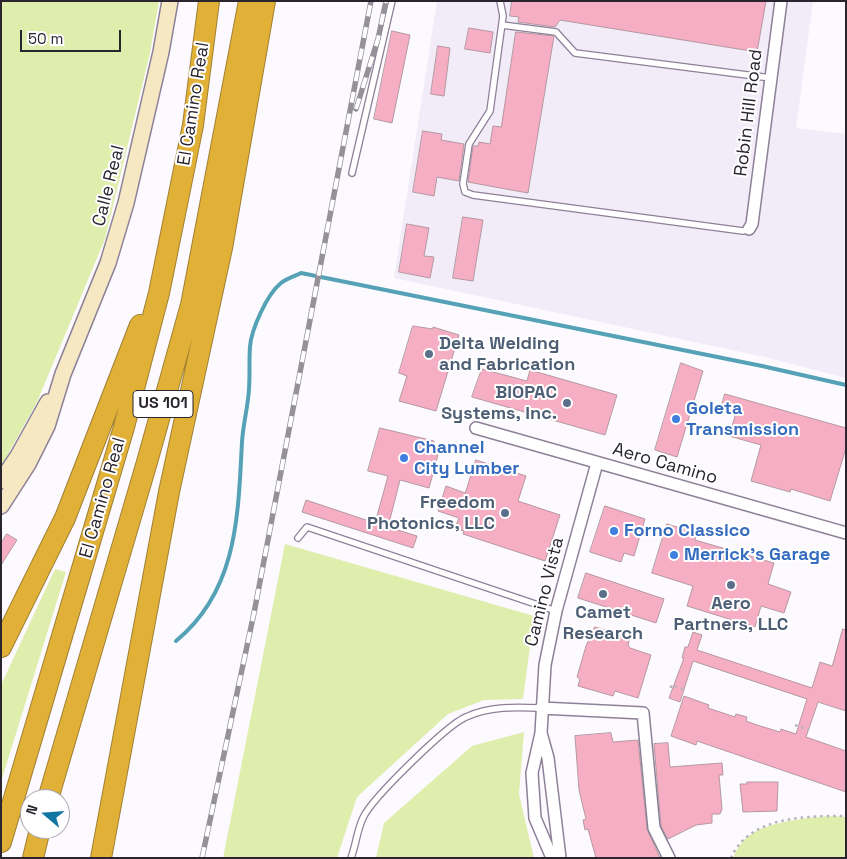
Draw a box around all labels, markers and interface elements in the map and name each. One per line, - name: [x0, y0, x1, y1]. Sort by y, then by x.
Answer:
- scale bar: [22, 20, 124, 52]
- text: 50 m: [28, 29, 63, 48]
- street label: El Camino Real: [174, 41, 214, 167]
- street label: Robin Hill Road: [730, 48, 768, 178]
- street label: Calle Real: [89, 143, 129, 229]
- place label: Delta Welding and Fabrication: [439, 333, 575, 376]
- marker: Delta Welding and Fabrication: [423, 348, 435, 360]
- place label: BIOPAC Systems, Inc.: [441, 382, 557, 424]
- road number: US 101: [133, 390, 193, 418]
- marker: BIOPAC Systems, Inc.: [561, 397, 573, 409]
- place label: Goleta Transmission: [686, 398, 799, 440]
- marker: Goleta Transmission: [670, 413, 682, 425]
- street label: El Camino Real: [75, 435, 131, 561]
- place label: Channel City Lumber: [414, 437, 519, 479]
- street label: Aero Camino: [610, 439, 720, 489]
- marker: Channel City Lumber: [398, 452, 410, 464]
- place label: Freedom Photonics, LLC: [367, 492, 495, 534]
- marker: Freedom Photonics, LLC: [499, 507, 511, 519]
- place label: Forno Classico: [624, 520, 750, 542]
- marker: Forno Classico: [608, 525, 620, 537]
- street label: Camino Vista: [521, 535, 569, 649]
- place label: Merrick's Garage: [684, 544, 830, 566]
- marker: Merrick's Garage: [668, 549, 680, 561]
- marker: Aero Partners, LLC: [725, 579, 737, 591]
- marker: Camet Research: [597, 588, 609, 600]
- place label: Aero Partners, LLC: [674, 593, 788, 636]
- place label: Camet Research: [563, 602, 643, 644]
- north arrow: [20, 789, 70, 839]
- text: N: [22, 802, 42, 817]

